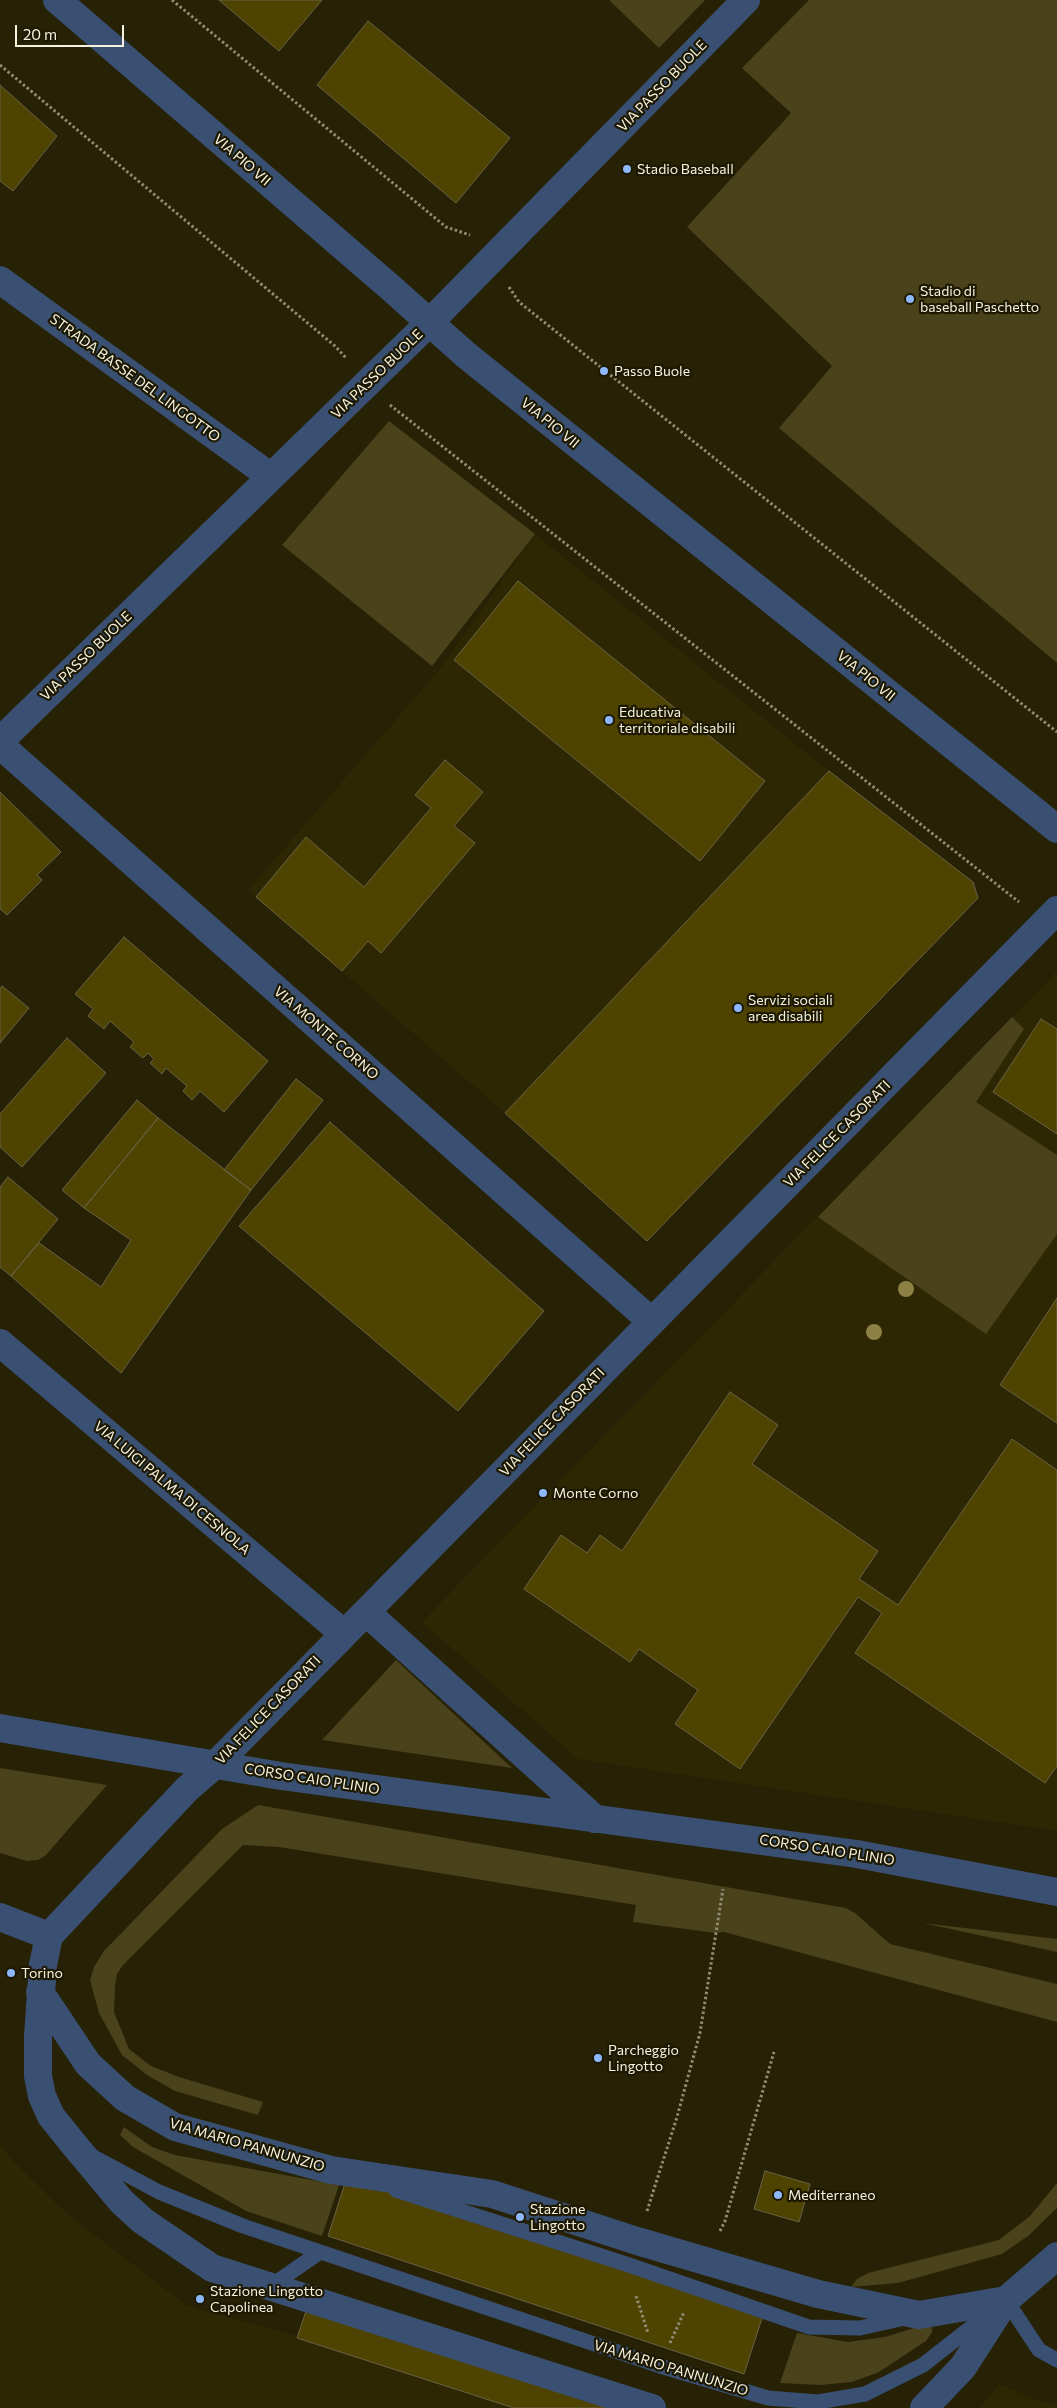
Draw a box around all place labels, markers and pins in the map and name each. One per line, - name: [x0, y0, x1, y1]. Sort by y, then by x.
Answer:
- place label: Stadio Baseball: [637, 161, 734, 177]
- marker: Stadio Baseball: [621, 163, 633, 175]
- place label: Stadio di baseball Paschetto: [920, 283, 1039, 316]
- marker: Stadio di baseball Paschetto: [904, 293, 916, 305]
- place label: Passo Buole: [614, 363, 690, 379]
- marker: Passo Buole: [598, 365, 610, 377]
- place label: Educativa territoriale disabili: [619, 704, 735, 736]
- marker: Educativa territoriale disabili: [603, 714, 615, 726]
- place label: Servizi sociali area disabili: [748, 992, 833, 1024]
- marker: Servizi sociali area disabili: [732, 1002, 744, 1014]
- place label: Monte Corno: [553, 1485, 638, 1501]
- marker: Monte Corno: [537, 1487, 549, 1499]
- place label: Torino: [21, 1965, 63, 1981]
- marker: Torino: [5, 1967, 17, 1979]
- place label: Parcheggio Lingotto: [608, 2042, 679, 2074]
- marker: Parcheggio Lingotto: [592, 2052, 604, 2064]
- place label: Mediterraneo: [788, 2187, 876, 2203]
- marker: Mediterraneo: [772, 2189, 784, 2201]
- place label: Stazione Lingotto: [530, 2201, 585, 2234]
- marker: Stazione Lingotto: [514, 2211, 526, 2223]
- place label: Stazione Lingotto Capolinea: [210, 2283, 323, 2316]
- marker: Stazione Lingotto Capolinea: [194, 2293, 206, 2305]

